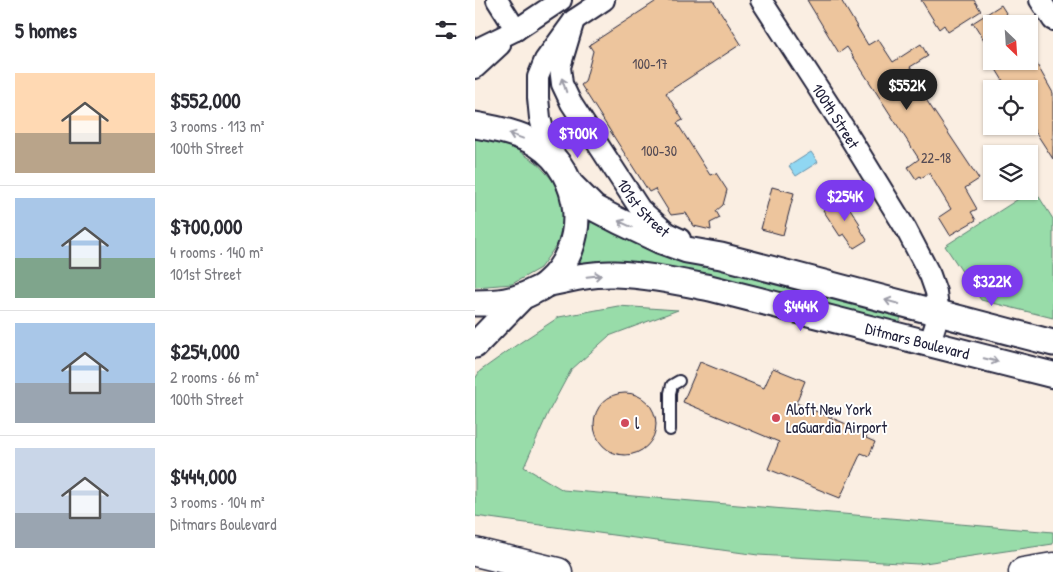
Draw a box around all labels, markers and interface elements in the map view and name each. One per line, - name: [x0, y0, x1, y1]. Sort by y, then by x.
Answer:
- north arrow: [983, 15, 1037, 70]
- map controls: [983, 15, 1038, 200]
- text: 5 homes: [15, 16, 77, 45]
- icon: filters: [432, 16, 460, 44]
- house number: 100-17: [632, 54, 668, 73]
- pin: $552K: [872, 68, 942, 111]
- text: $552K: [888, 74, 926, 96]
- one-way arrow: [559, 77, 568, 93]
- street label: 100th Street: [807, 79, 865, 153]
- button: locate: [983, 80, 1038, 135]
- text: $552,000: [170, 86, 241, 115]
- icon: home: [55, 93, 115, 153]
- text: 3 rooms · 113 m²: [170, 115, 265, 137]
- pin: $700K: [543, 116, 613, 159]
- text: $700K: [559, 122, 597, 144]
- one-way arrow: [509, 131, 525, 140]
- text: 100th Street: [170, 137, 243, 159]
- house number: 100-30: [641, 141, 677, 160]
- button: layers: [983, 145, 1038, 200]
- house number: 22-18: [921, 148, 951, 167]
- street label: 101st Street: [612, 174, 675, 242]
- pin: $254K: [810, 180, 880, 222]
- text: $254K: [827, 185, 863, 207]
- text: $700,000: [170, 212, 242, 241]
- icon: home: [55, 218, 115, 278]
- one-way arrow: [618, 219, 633, 229]
- text: 4 rooms · 140 m²: [170, 241, 264, 263]
- text: 101st Street: [170, 263, 241, 285]
- pin: $322K: [957, 264, 1027, 307]
- text: $322K: [973, 270, 1011, 292]
- one-way arrow: [586, 271, 602, 281]
- pin: $444K: [766, 290, 836, 332]
- text: $444K: [784, 295, 818, 317]
- one-way arrow: [884, 296, 900, 306]
- street label: Ditmars Boulevard: [863, 317, 972, 364]
- text: $254,000: [170, 337, 240, 366]
- icon: home: [55, 343, 115, 403]
- one-way arrow: [983, 356, 999, 365]
- text: 2 rooms · 66 m²: [170, 366, 259, 388]
- text: 100th Street: [170, 388, 243, 410]
- place label: Aloft New York LaGuardia Airport: [786, 398, 888, 438]
- place label: l: [635, 412, 640, 434]
- marker: Aloft New York LaGuardia Airport: [770, 412, 782, 424]
- marker: l: [619, 417, 631, 429]
- text: $444,000: [170, 462, 237, 491]
- icon: home: [55, 468, 115, 528]
- text: 3 rooms · 104 m²: [170, 491, 265, 513]
- text: Ditmars Boulevard: [170, 513, 277, 535]

